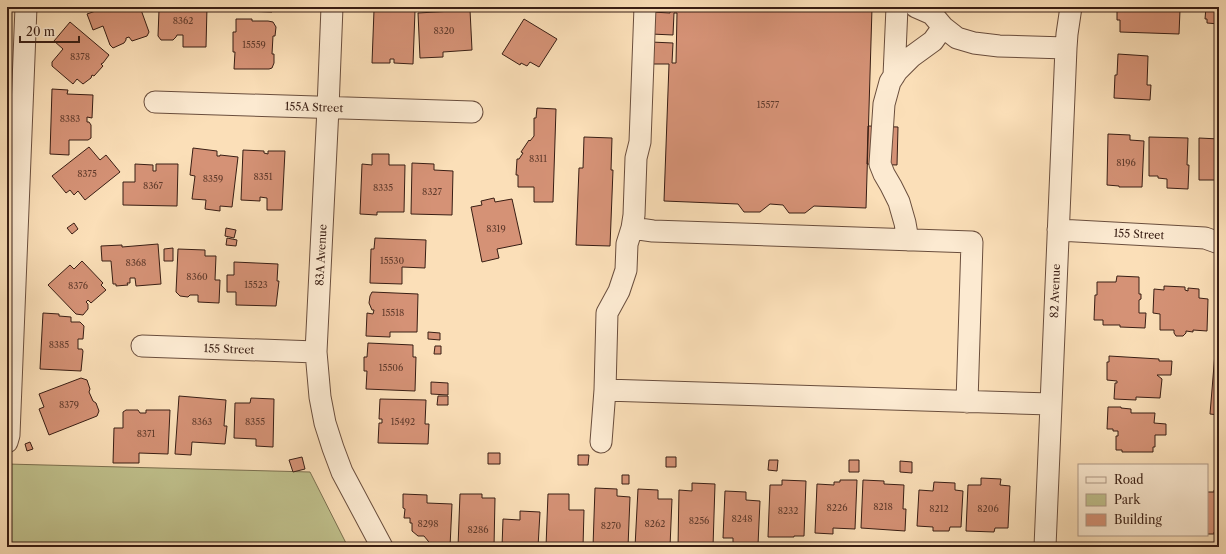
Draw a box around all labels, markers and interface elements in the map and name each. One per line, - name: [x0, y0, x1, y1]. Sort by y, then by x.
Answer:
- house number: 8362: [173, 15, 193, 26]
- scale bar: [20, 18, 79, 44]
- text: 20 m: [26, 24, 55, 39]
- house number: 8320: [433, 25, 455, 36]
- house number: 15559: [242, 39, 266, 50]
- house number: 8378: [70, 51, 90, 62]
- street label: 155A Street: [285, 99, 344, 115]
- house number: 15577: [757, 99, 780, 110]
- house number: 8383: [60, 113, 80, 124]
- house number: 8311: [529, 153, 547, 164]
- house number: 8196: [1116, 157, 1136, 168]
- house number: 8375: [77, 168, 97, 179]
- house number: 8351: [254, 171, 273, 182]
- house number: 8359: [203, 173, 223, 184]
- house number: 8367: [143, 180, 164, 191]
- house number: 8335: [373, 182, 393, 193]
- house number: 8327: [422, 186, 443, 197]
- house number: 8319: [486, 223, 506, 234]
- street label: 83A Avenue: [312, 224, 330, 286]
- street label: 155 Street: [1113, 226, 1165, 242]
- house number: 15530: [380, 255, 404, 266]
- house number: 8368: [126, 257, 146, 268]
- street label: 82 Avenue: [1047, 264, 1063, 318]
- house number: 8360: [186, 271, 208, 282]
- house number: 15523: [244, 279, 268, 290]
- house number: 8376: [68, 280, 88, 291]
- house number: 15518: [382, 307, 404, 318]
- house number: 8385: [49, 339, 69, 350]
- street label: 155 Street: [203, 341, 255, 357]
- house number: 15506: [379, 362, 403, 373]
- house number: 8379: [59, 399, 79, 410]
- house number: 8363: [192, 416, 212, 427]
- house number: 8355: [245, 416, 265, 427]
- house number: 15492: [391, 416, 415, 427]
- house number: 8371: [137, 428, 155, 439]
- legend: [1078, 464, 1208, 536]
- text: Road: [1114, 472, 1144, 487]
- text: Park: [1114, 492, 1141, 507]
- house number: 8218: [873, 501, 893, 512]
- house number: 8226: [827, 502, 847, 513]
- house number: 8212: [929, 503, 949, 514]
- house number: 8206: [977, 503, 999, 514]
- house number: 8232: [778, 505, 798, 516]
- text: Building: [1114, 512, 1162, 527]
- house number: 8248: [731, 513, 753, 524]
- house number: 8256: [689, 515, 709, 526]
- house number: 8298: [417, 518, 439, 529]
- house number: 8262: [645, 518, 665, 529]
- house number: 8270: [601, 520, 622, 531]
- house number: 8286: [467, 524, 489, 535]

